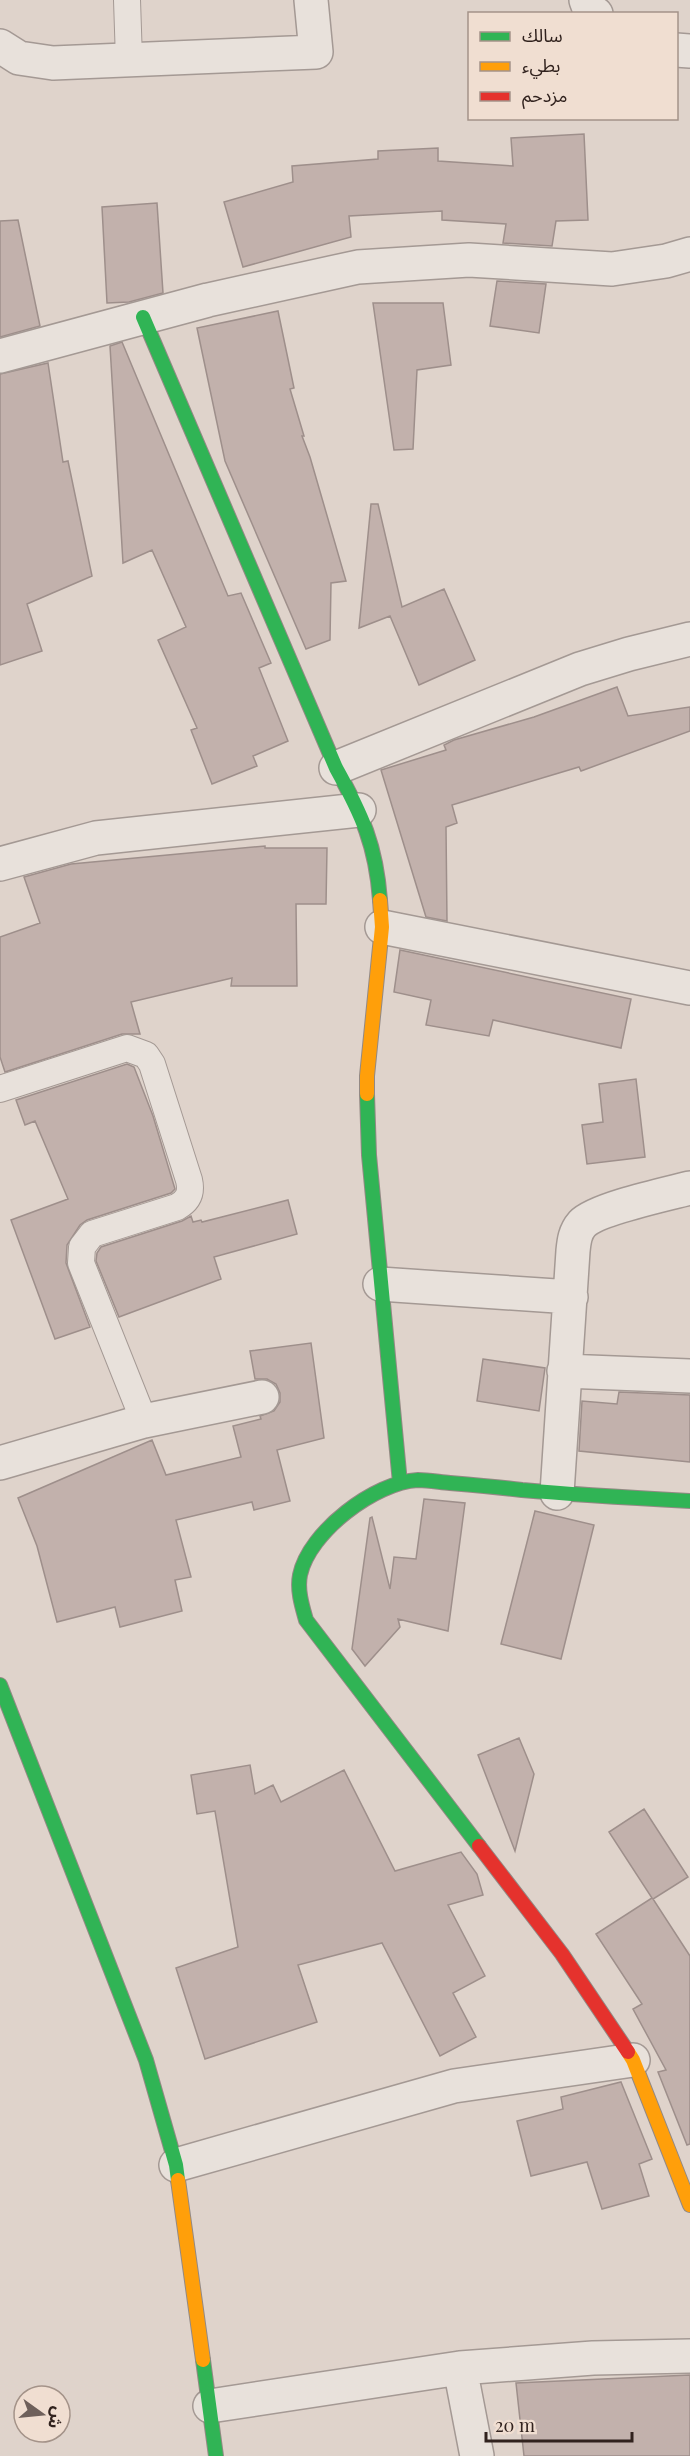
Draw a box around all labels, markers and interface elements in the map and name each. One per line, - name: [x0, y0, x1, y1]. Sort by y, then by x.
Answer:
- legend: [468, 12, 678, 120]
- text: سالك: [522, 23, 563, 47]
- text: بطيء: [522, 53, 560, 79]
- text: مزدحم: [522, 83, 567, 109]
- north arrow: [12, 2384, 72, 2444]
- text: ش: [44, 2405, 70, 2431]
- scale bar: [486, 2405, 632, 2443]
- text: 20 m: [495, 2413, 535, 2437]

